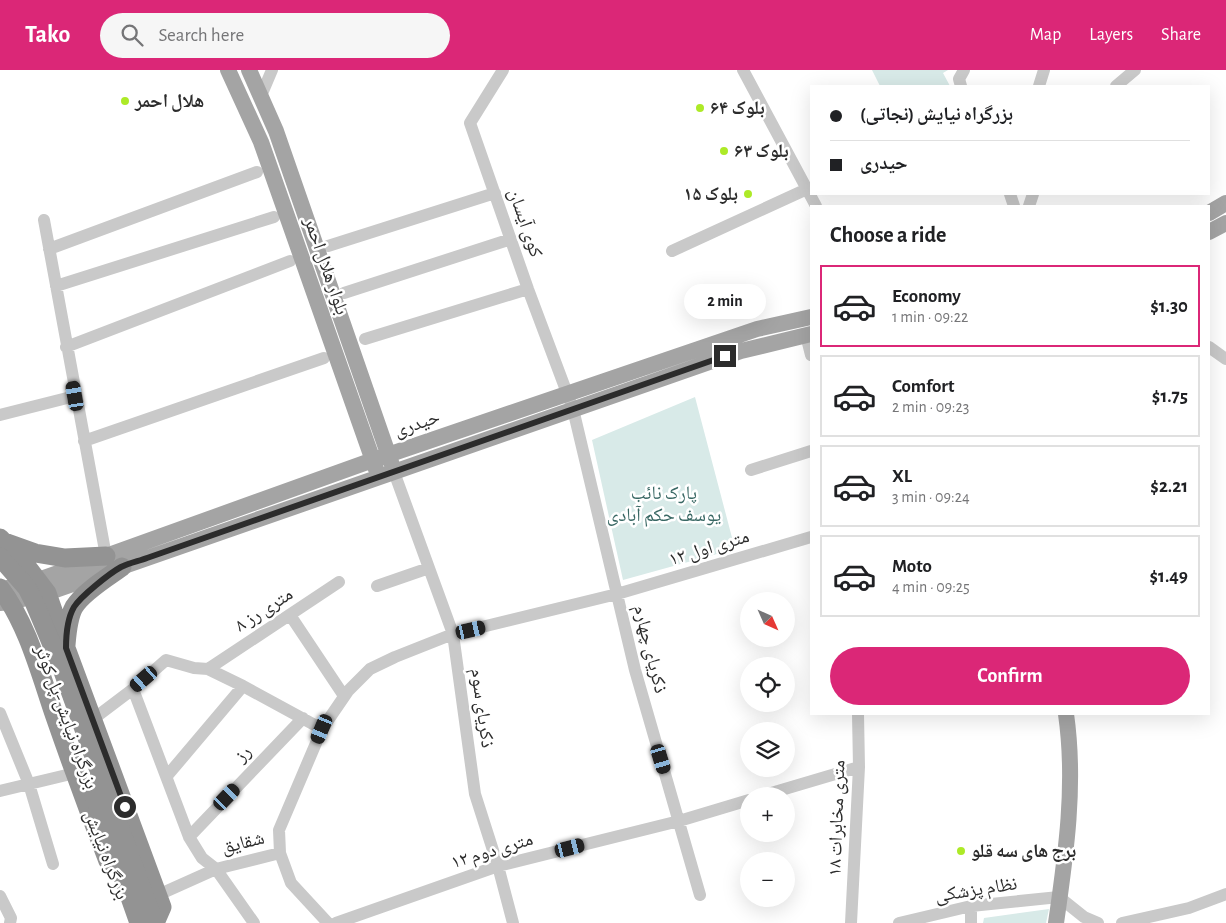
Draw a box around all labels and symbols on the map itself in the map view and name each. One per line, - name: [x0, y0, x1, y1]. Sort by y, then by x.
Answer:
- place label: هلال احمر: [134, 92, 204, 112]
- marker: هلال احمر: [119, 95, 131, 107]
- place label: بلوک ۶۴: [710, 99, 765, 118]
- marker: بلوک ۶۴: [694, 102, 706, 114]
- place label: بلوک ۶۳: [734, 142, 789, 161]
- marker: بلوک ۶۳: [718, 145, 730, 157]
- place label: بلوک ۱۵: [683, 185, 738, 204]
- street label: کوی آیسان: [503, 186, 546, 260]
- marker: بلوک ۱۵: [742, 188, 754, 200]
- street label: بلوار هلال احمر: [299, 214, 352, 317]
- callout: 2 min: [684, 284, 766, 318]
- route end: [714, 345, 736, 367]
- car: [65, 380, 84, 412]
- street label: حیدری: [392, 407, 443, 442]
- park label: پارک نائب یوسف حکم آبادی: [607, 484, 721, 527]
- street label: ۱۲ متری اول: [667, 527, 752, 570]
- street label: ۸ متری رز: [232, 584, 297, 636]
- north arrow: [740, 592, 795, 648]
- street label: ذکریای چهارم: [627, 603, 670, 696]
- car: [454, 619, 487, 641]
- street label: بزرگراه نیایش-پل کوثر: [30, 642, 101, 792]
- car: [127, 663, 160, 695]
- street label: ذکریای سوم: [464, 667, 497, 750]
- car: [309, 712, 334, 746]
- street label: رز: [230, 742, 256, 767]
- car: [649, 742, 672, 776]
- street label: ۱۸ متری مخابرات: [825, 759, 850, 877]
- car: [211, 781, 242, 813]
- route start: [114, 796, 136, 818]
- street label: بزرگراه نیایش: [79, 808, 132, 903]
- street label: شقایق: [220, 829, 267, 858]
- street label: ۱۲ متری دوم: [449, 830, 536, 875]
- car: [553, 837, 586, 859]
- place label: برج های سه قلو: [971, 842, 1076, 862]
- marker: برج های سه قلو: [955, 845, 967, 857]
- street label: نظام پزشکی: [934, 874, 1019, 909]

